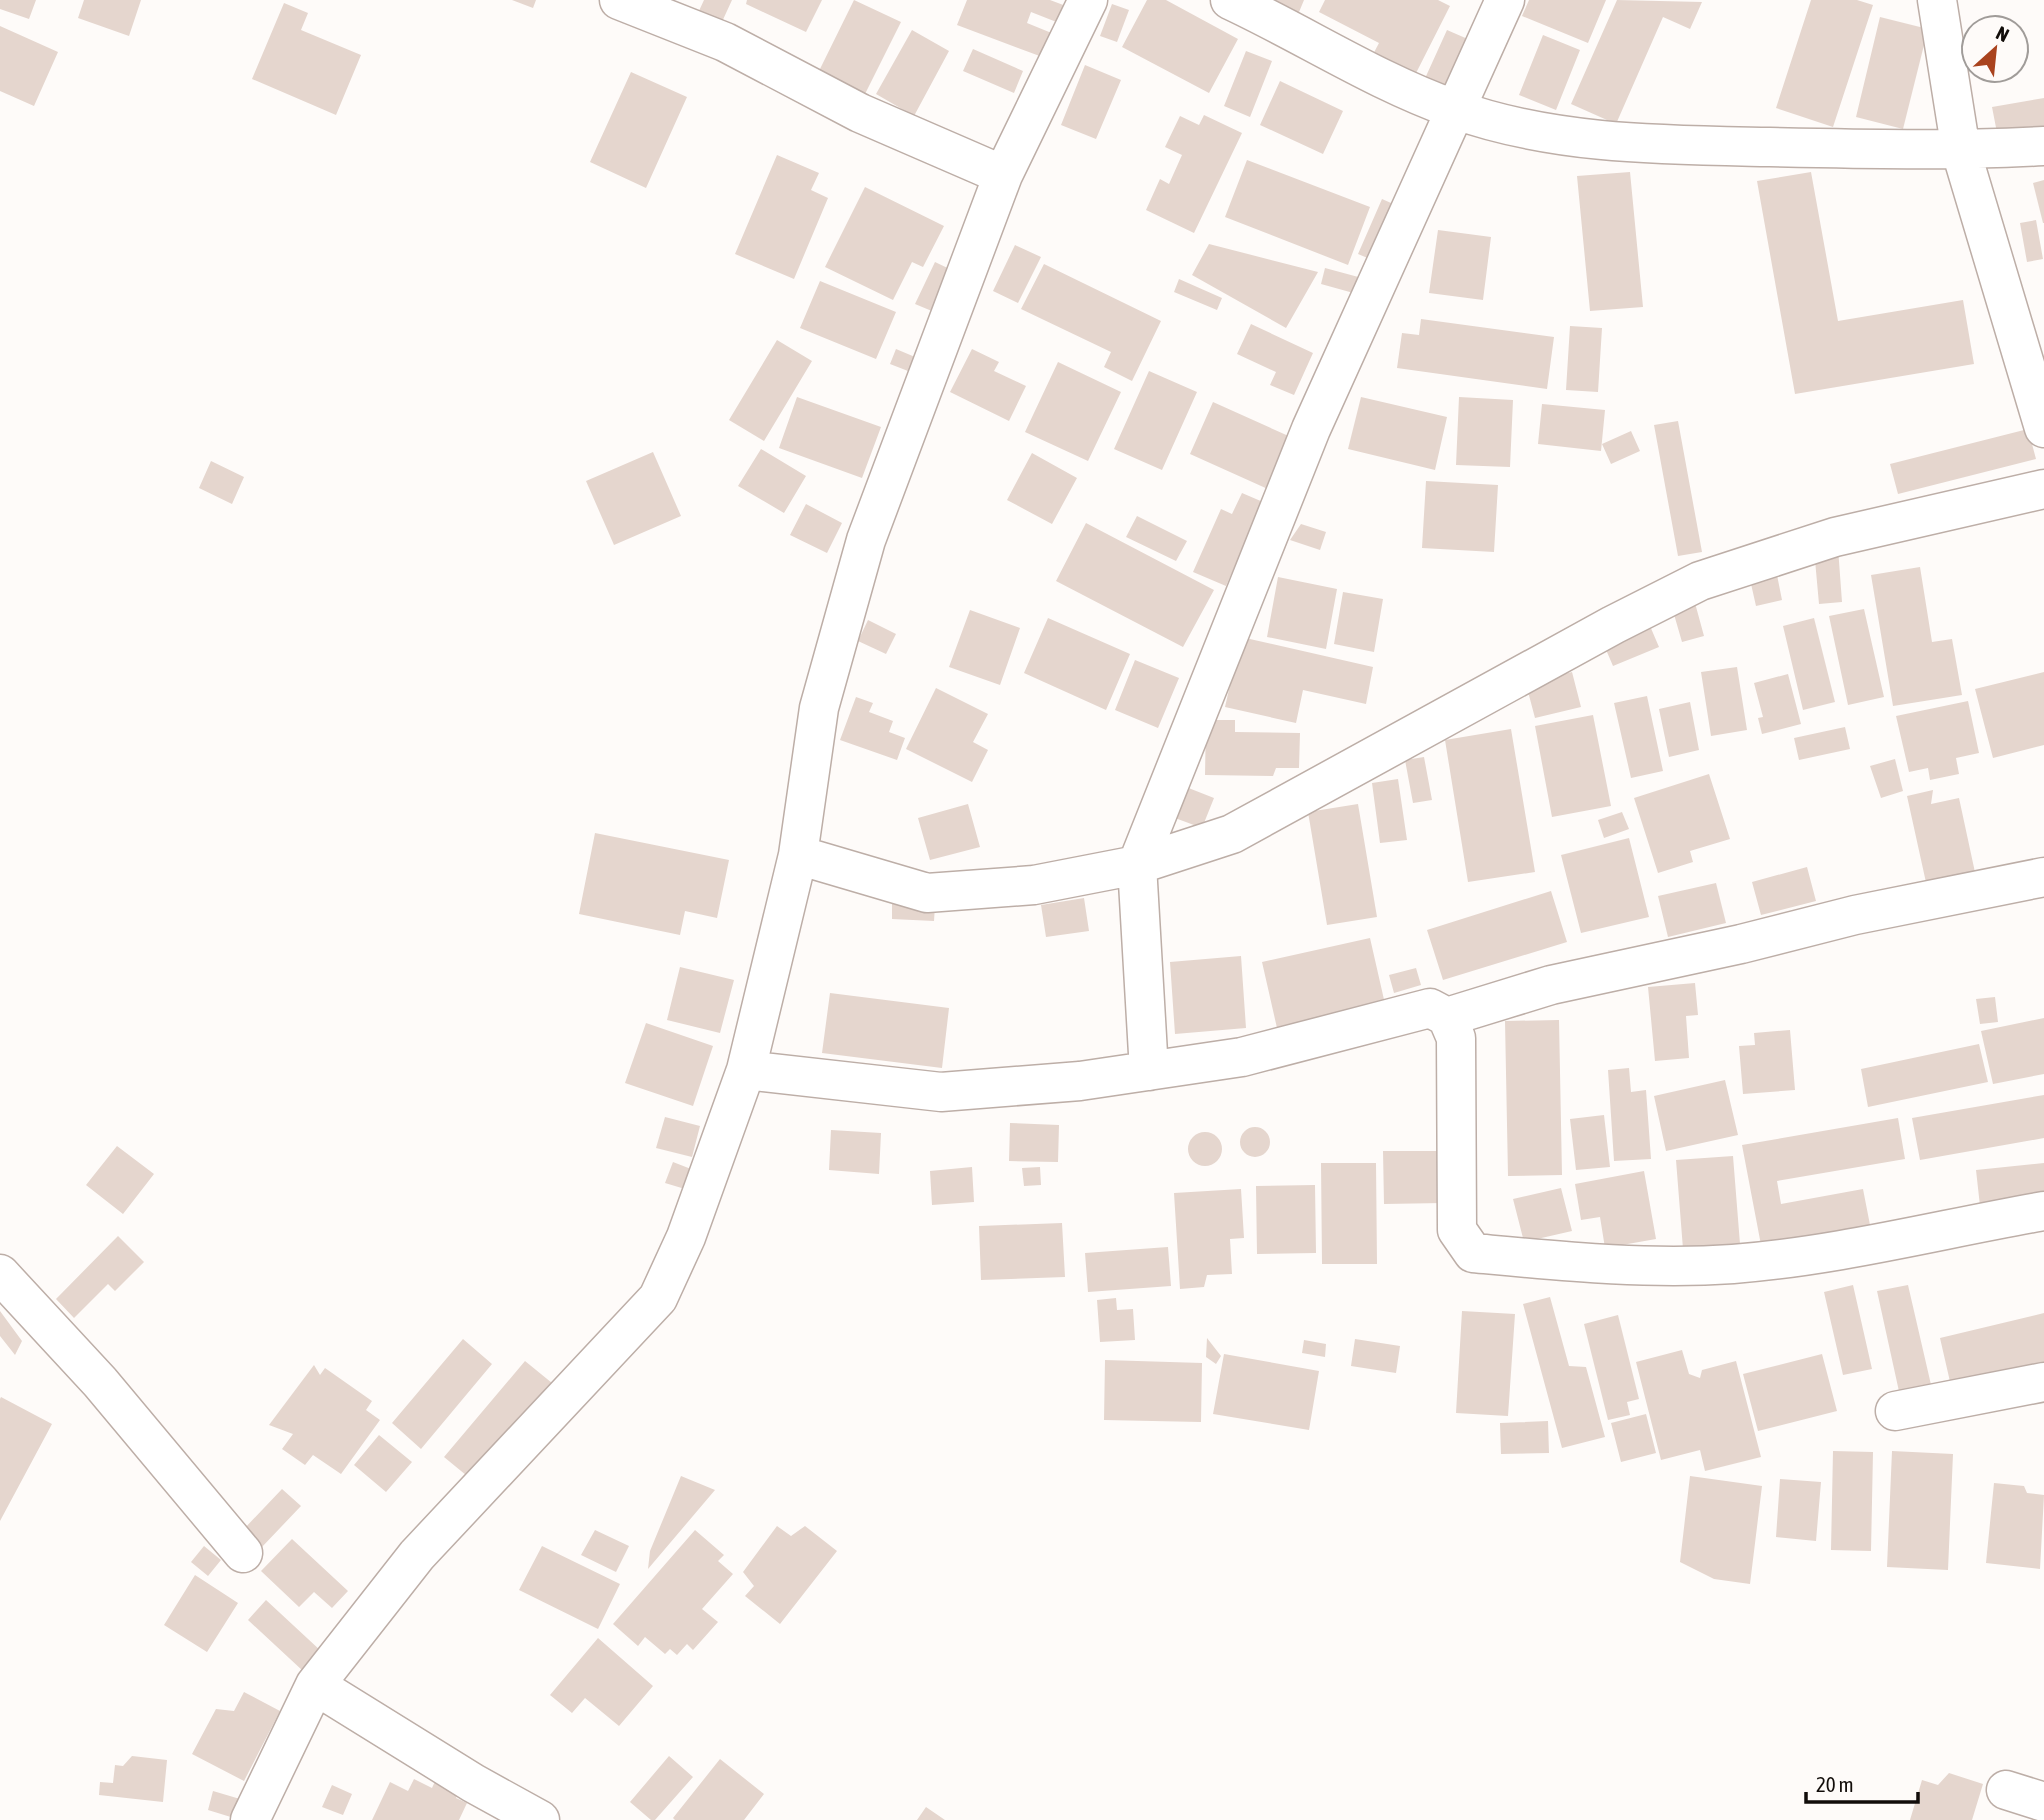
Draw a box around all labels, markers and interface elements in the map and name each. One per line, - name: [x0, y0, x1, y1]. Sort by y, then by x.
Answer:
- north arrow: [1960, 14, 2030, 84]
- text: N: [1993, 22, 2013, 46]
- scale bar: [1806, 1760, 1918, 1804]
- text: 20 m: [1816, 1772, 1854, 1796]

